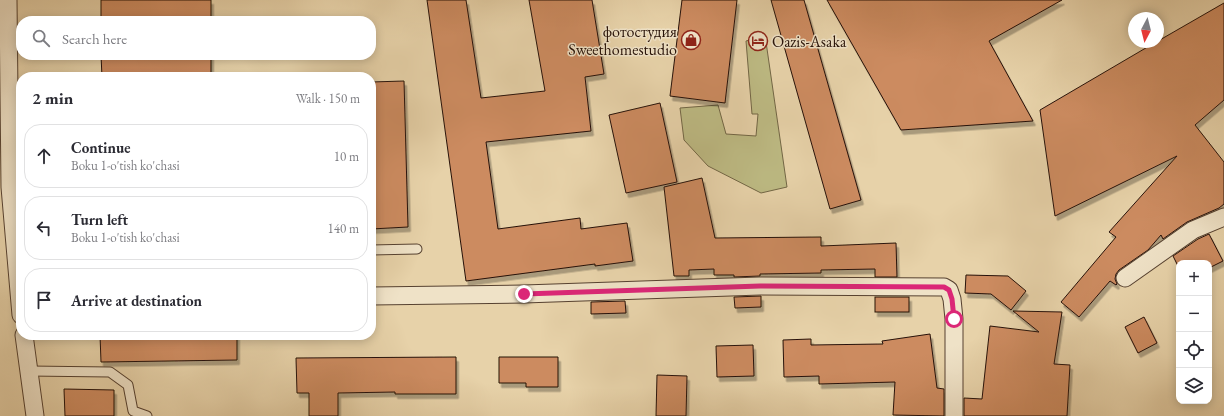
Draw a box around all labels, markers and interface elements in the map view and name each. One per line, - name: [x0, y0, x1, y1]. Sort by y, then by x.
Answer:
- north arrow: [1128, 12, 1164, 48]
- search box: [16, 16, 376, 60]
- place label: фотостудия Sweethomestudio: [568, 21, 677, 60]
- icon: search: [30, 27, 52, 49]
- text: Search here: [62, 29, 127, 48]
- shop icon: фотостудия Sweethomestudio: [680, 29, 702, 51]
- hotel icon: Oazis-Asaka: [747, 30, 769, 52]
- place label: Oazis-Asaka: [772, 31, 847, 52]
- text: 2 min: [32, 87, 73, 109]
- text: Walk · 150 m: [296, 90, 360, 107]
- text: Continue: [71, 138, 131, 157]
- icon: ahead: [33, 145, 55, 167]
- text: 10 m: [334, 148, 359, 165]
- text: Boku 1-o'tish ko'chasi: [71, 157, 180, 174]
- text: Turn left: [71, 210, 128, 229]
- icon: left: [33, 217, 55, 239]
- text: 140 m: [328, 220, 359, 237]
- text: Boku 1-o'tish ko'chasi: [71, 229, 180, 246]
- map controls: [1176, 260, 1212, 404]
- button: +: [1176, 260, 1212, 296]
- route end: [515, 285, 533, 303]
- icon: arrive: [33, 289, 55, 311]
- text: Arrive at destination: [71, 291, 202, 310]
- button: −: [1176, 296, 1212, 332]
- route start: [945, 310, 963, 328]
- button: locate: [1176, 332, 1212, 368]
- button: layers: [1176, 368, 1212, 404]

